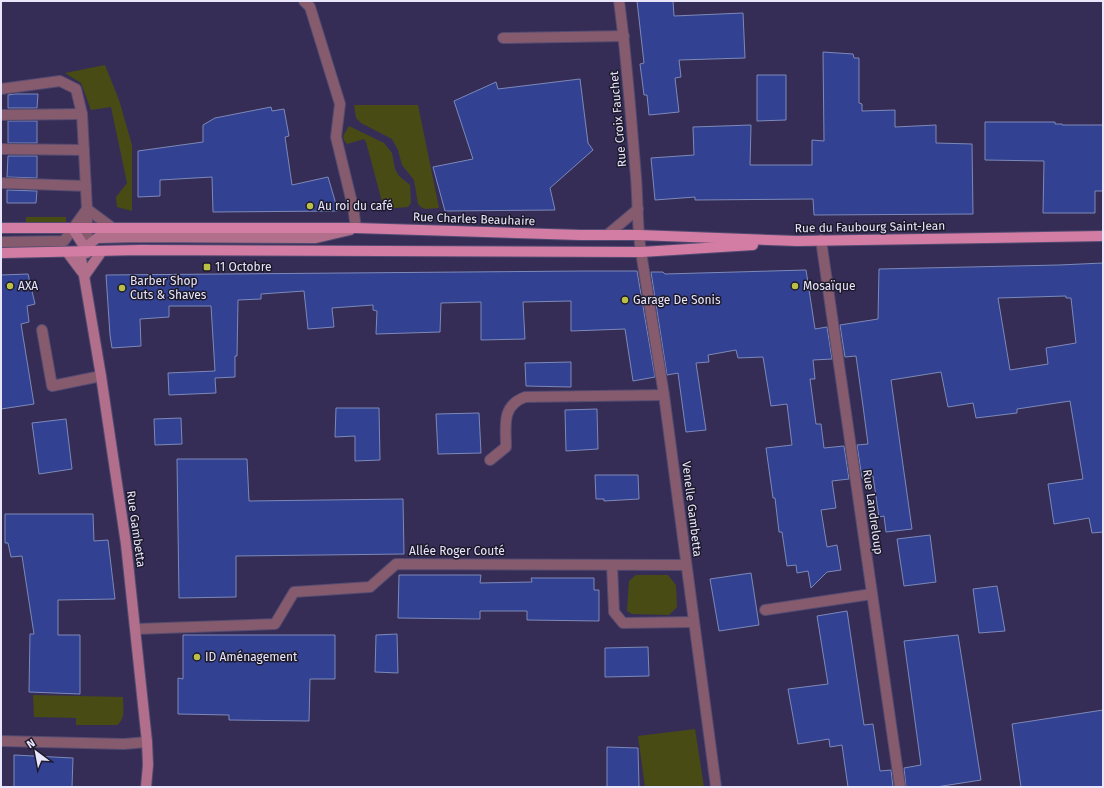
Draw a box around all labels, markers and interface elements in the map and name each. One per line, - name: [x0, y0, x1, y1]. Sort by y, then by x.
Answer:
- street label: Rue Croix Fauchet: [607, 70, 629, 168]
- place label: Au roi du café: [318, 199, 393, 213]
- marker: Au roi du café: [305, 201, 315, 211]
- street label: Rue Charles Beauhaire: [413, 210, 535, 228]
- street label: Rue du Faubourg Saint-Jean: [795, 219, 945, 235]
- place label: 11 Octobre: [215, 260, 272, 274]
- marker: 11 Octobre: [202, 262, 212, 272]
- place label: Barber Shop Cuts & Shaves: [130, 274, 207, 302]
- place label: AXA: [18, 279, 38, 293]
- place label: Mosaïque: [803, 279, 855, 293]
- marker: AXA: [5, 281, 15, 291]
- marker: Mosaïque: [790, 281, 800, 291]
- marker: Barber Shop Cuts & Shaves: [117, 283, 127, 293]
- place label: Garage De Sonis: [633, 293, 721, 307]
- marker: Garage De Sonis: [620, 295, 630, 305]
- street label: Venelle Gambetta: [679, 460, 705, 558]
- street label: Rue Landreloup: [860, 468, 886, 556]
- street label: Rue Gambetta: [124, 490, 148, 568]
- street label: Allée Roger Couté: [409, 544, 505, 558]
- place label: ID Aménagement: [205, 650, 298, 664]
- marker: ID Aménagement: [192, 652, 202, 662]
- north arrow: [16, 732, 56, 772]
- text: N: [24, 736, 38, 751]

